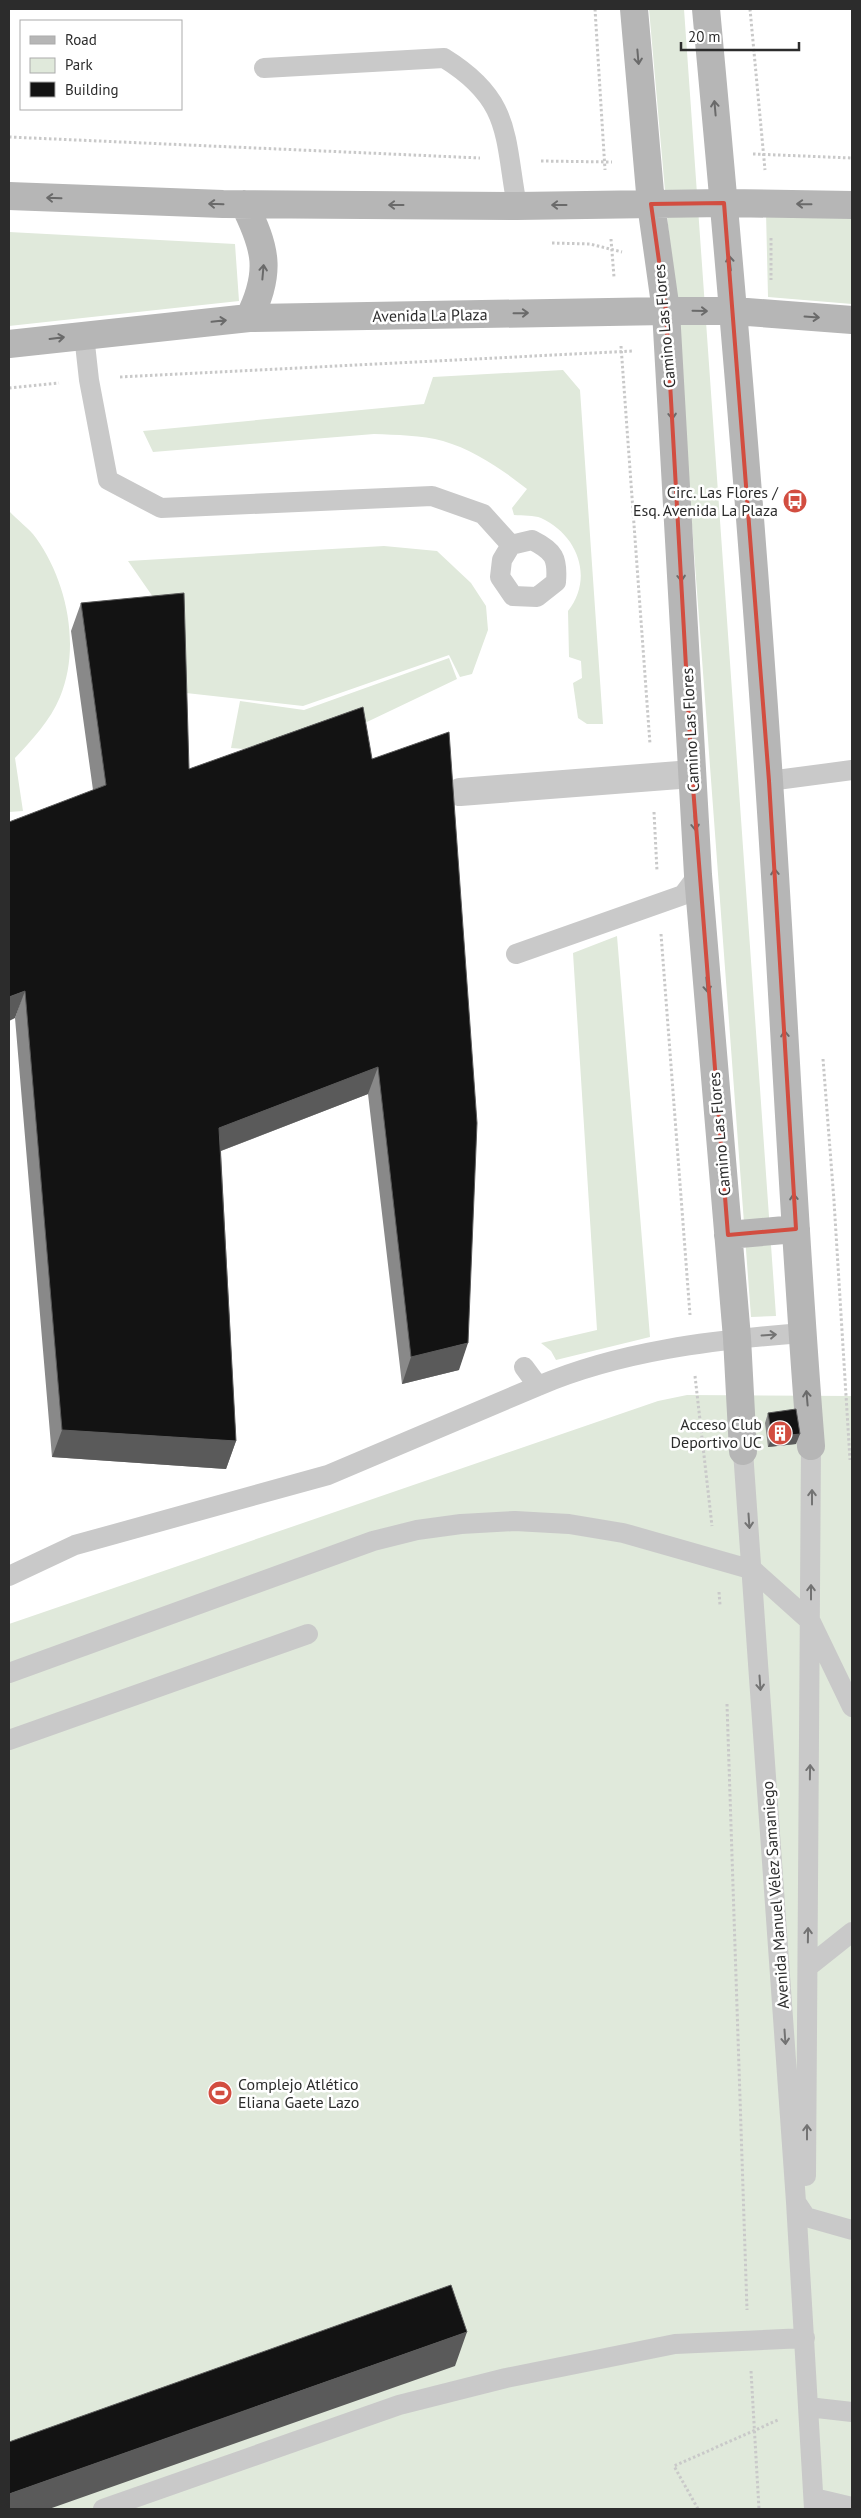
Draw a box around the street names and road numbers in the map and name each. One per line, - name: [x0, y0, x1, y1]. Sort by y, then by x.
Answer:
- street label: Camino Las Flores: [649, 263, 679, 389]
- street label: Avenida La Plaza: [372, 304, 488, 326]
- street label: Camino Las Flores: [677, 667, 703, 793]
- street label: Camino Las Flores: [704, 1071, 734, 1197]
- street label: Avenida Manuel Vélez Samaniego: [757, 1780, 793, 2010]

